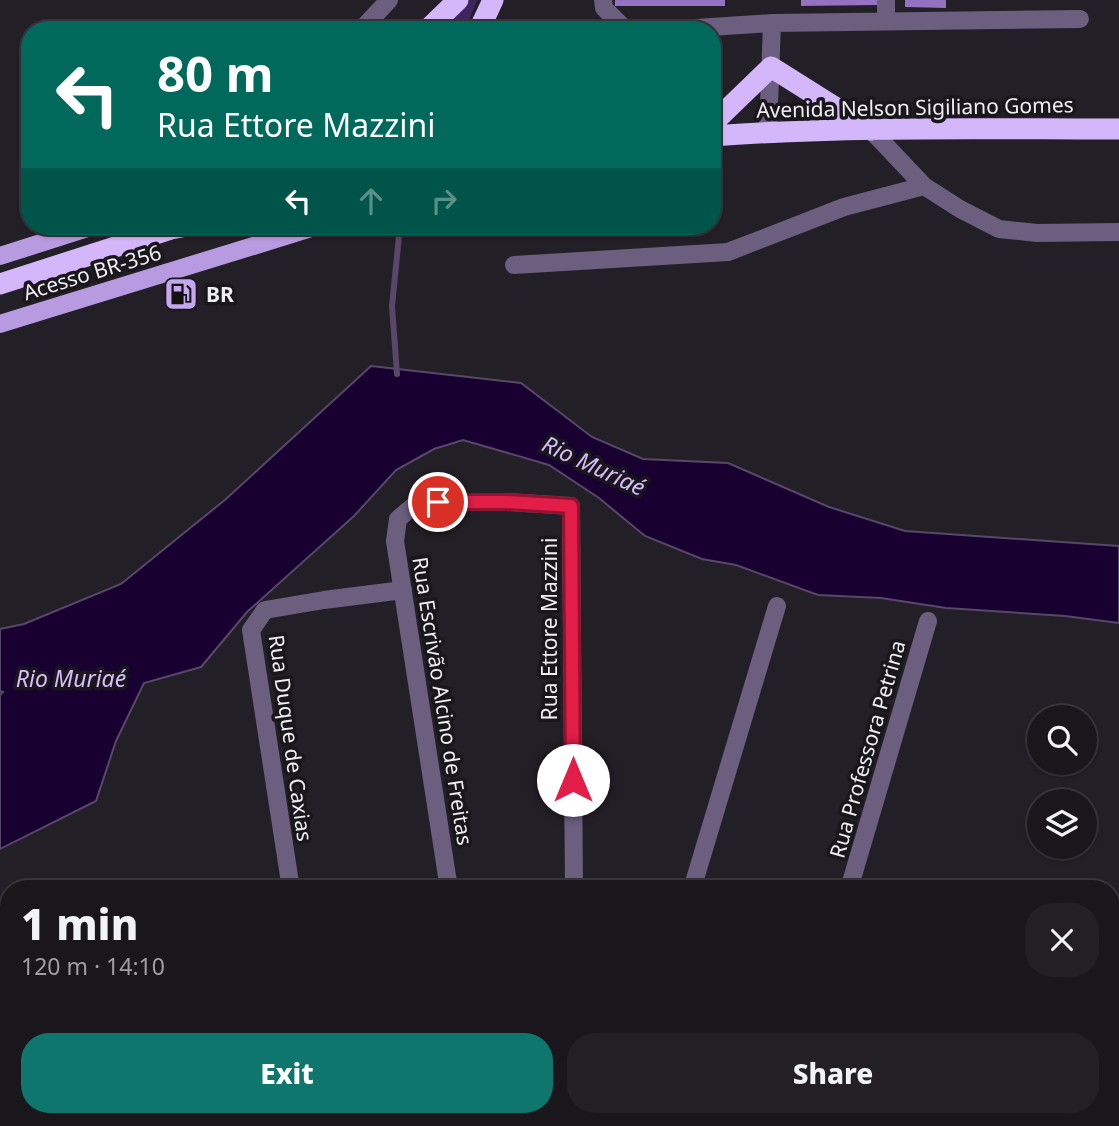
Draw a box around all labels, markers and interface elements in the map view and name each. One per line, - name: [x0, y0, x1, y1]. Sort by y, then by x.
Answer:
- text: 80 m: [157, 40, 274, 106]
- icon: left: [42, 49, 133, 140]
- street label: Avenida Nelson Sigiliano Gomes: [756, 90, 1074, 124]
- text: Rua Ettore Mazzini: [157, 103, 436, 146]
- icon: left: [279, 182, 317, 220]
- icon: ahead: [352, 182, 390, 220]
- icon: right: [425, 182, 463, 220]
- street label: Acesso BR-356: [19, 238, 165, 306]
- fuel station icon: BR: [162, 275, 200, 313]
- place label: BR: [206, 280, 234, 308]
- water label: Rio Muriaé: [537, 427, 651, 503]
- pin: [408, 472, 468, 532]
- icon: arrive: [419, 483, 457, 521]
- street label: Rua Ettore Mazzini: [535, 538, 563, 720]
- street label: Rua Escrivão Alcino de Freitas: [406, 555, 480, 847]
- street label: Rua Duque de Caxias: [263, 633, 319, 843]
- street label: Rua Professora Petrina: [822, 637, 912, 861]
- water label: Rio Muriaé: [16, 662, 127, 694]
- map controls: [1027, 705, 1097, 859]
- button: search: [1027, 705, 1097, 775]
- position arrow: [536, 743, 610, 817]
- button: layers: [1027, 789, 1097, 859]
- text: 1 min: [21, 895, 138, 952]
- button: close: [1025, 903, 1099, 977]
- text: 120 m · 14:10: [21, 950, 165, 982]
- button: Exit: [21, 1033, 553, 1113]
- button: Share: [567, 1033, 1099, 1113]

